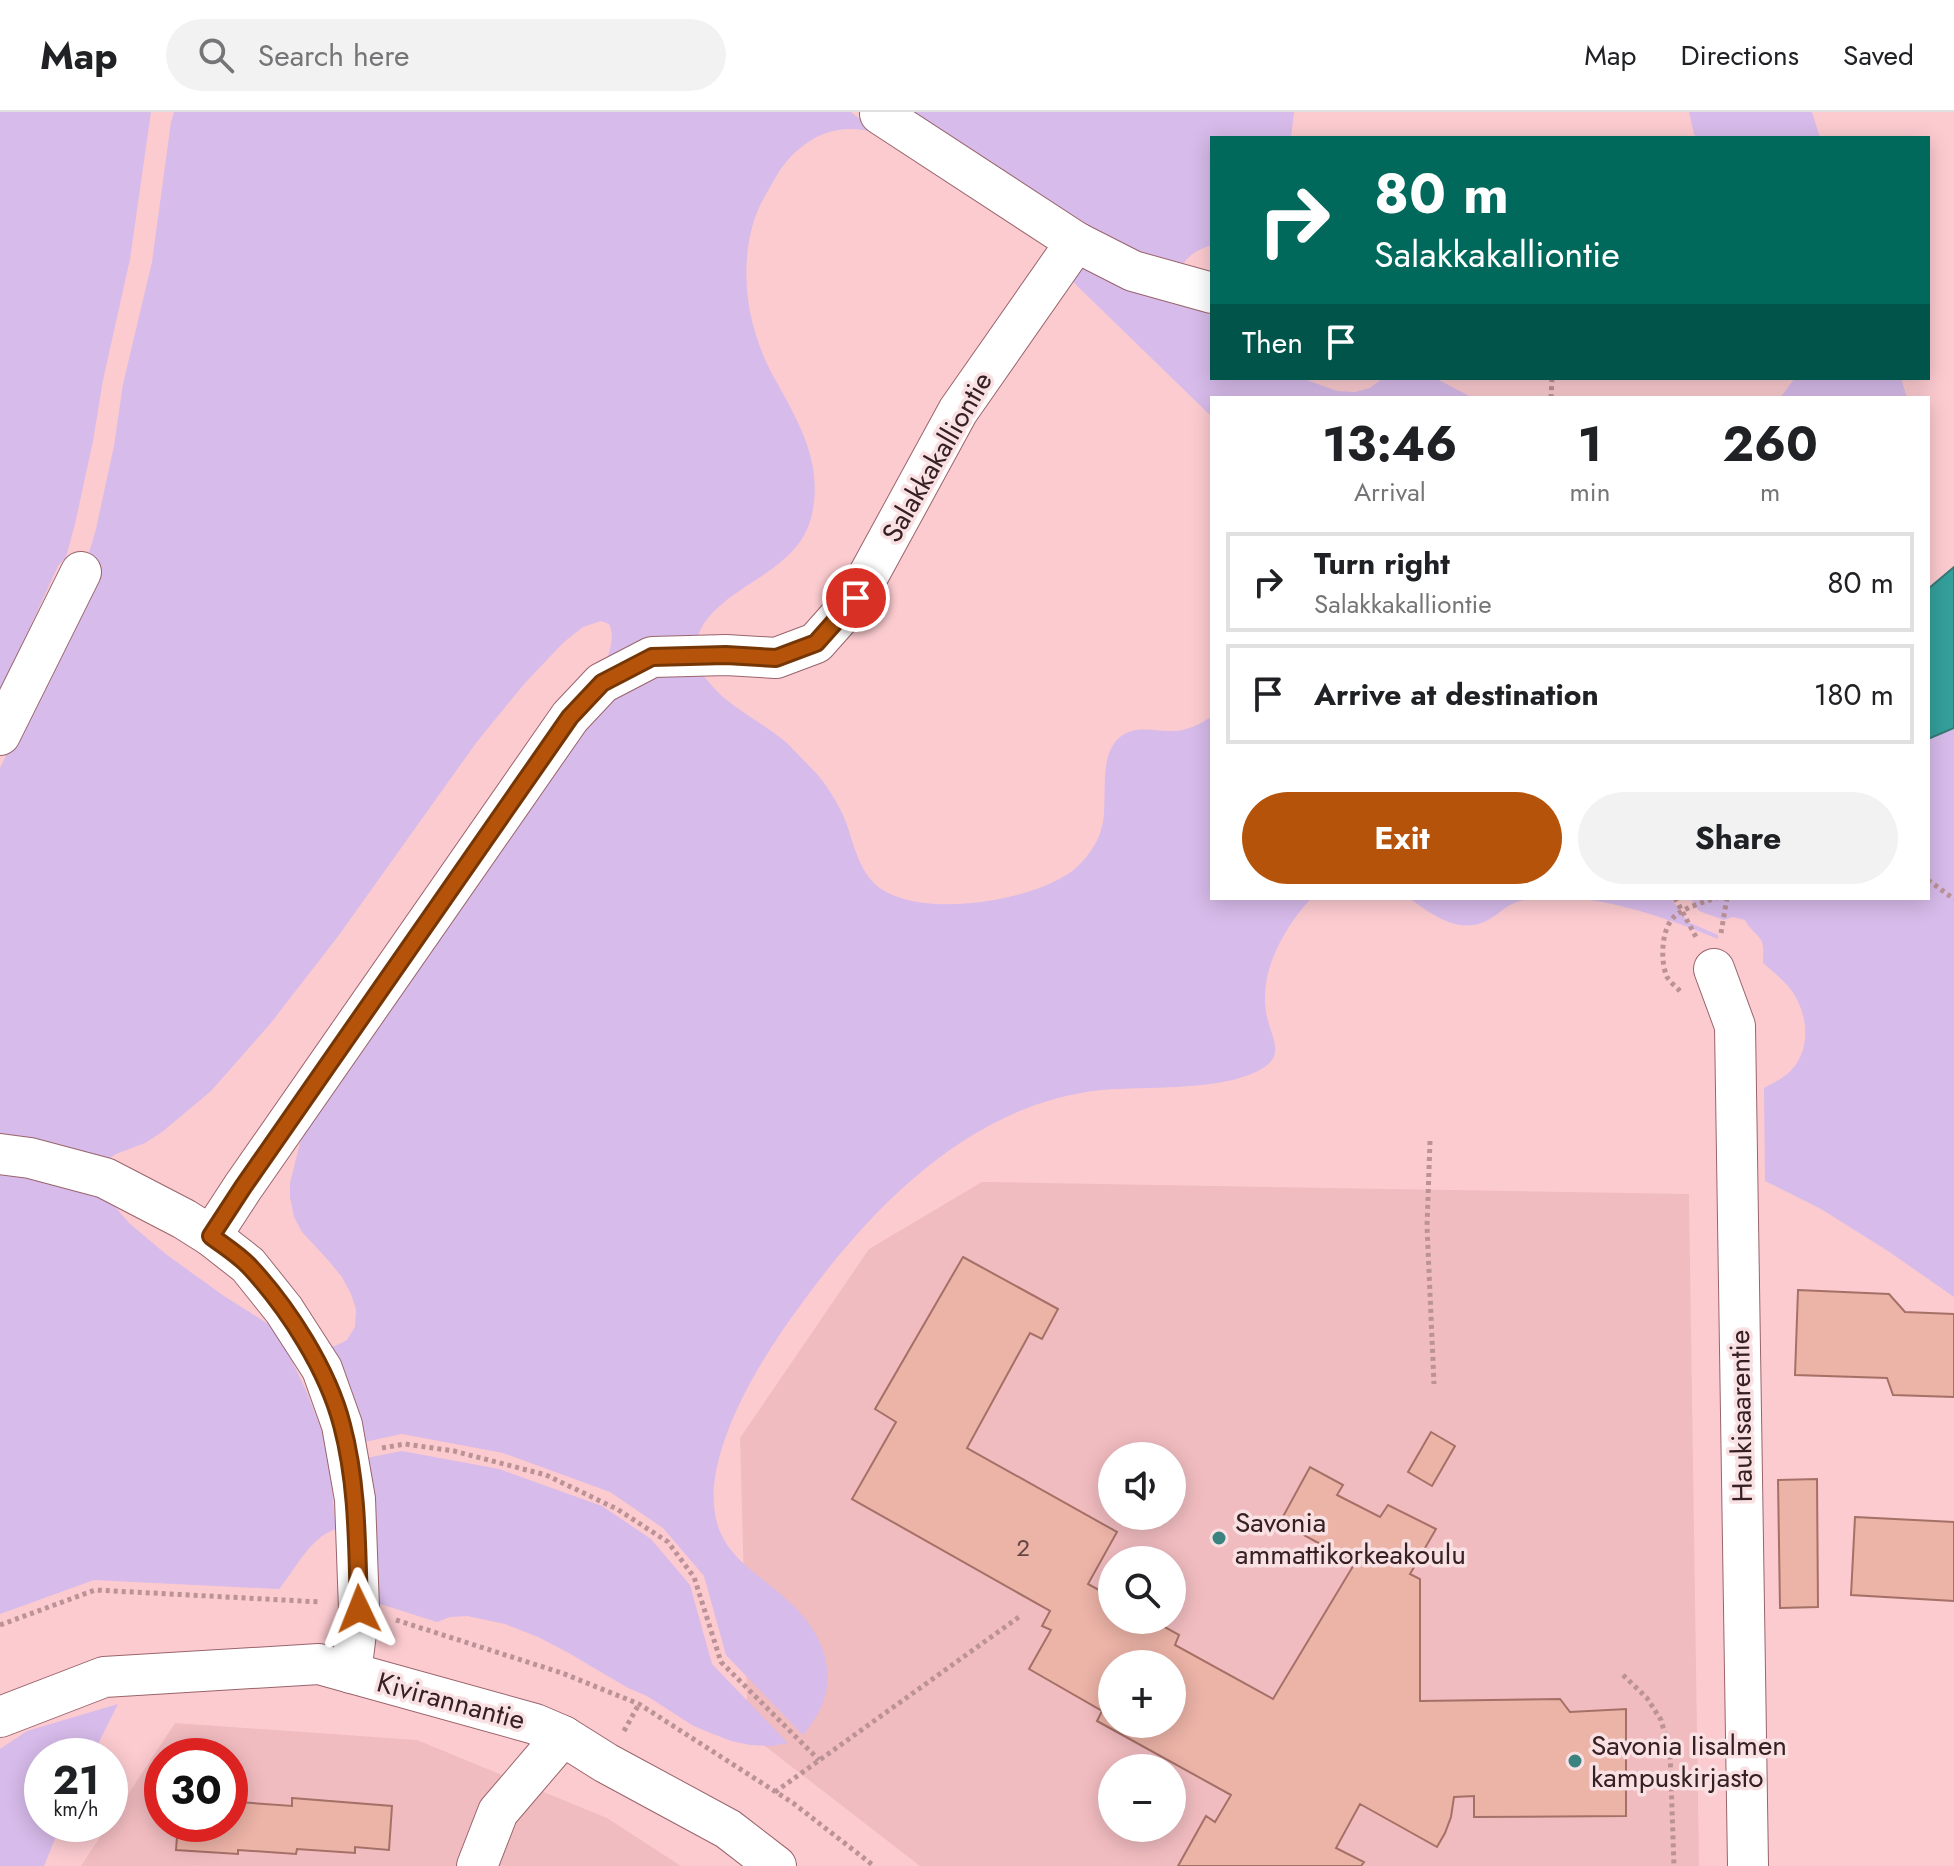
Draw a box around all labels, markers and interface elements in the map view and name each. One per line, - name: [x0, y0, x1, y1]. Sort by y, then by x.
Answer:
- search box: [166, 19, 726, 91]
- text: Map: [40, 28, 118, 83]
- icon: search: [194, 33, 238, 77]
- text: Search here: [258, 34, 410, 77]
- text: Map: [1584, 35, 1636, 76]
- text: Directions: [1680, 35, 1799, 76]
- text: Saved: [1843, 35, 1914, 76]
- text: 80 m: [1374, 153, 1509, 234]
- icon: right: [1242, 168, 1346, 272]
- text: Salakkakalliontie: [1374, 228, 1620, 280]
- icon: arrive: [1319, 320, 1363, 364]
- text: Then: [1242, 321, 1303, 364]
- street label: Salakkakalliontie: [871, 364, 1003, 550]
- text: 13:46: [1322, 410, 1457, 479]
- text: 1: [1578, 410, 1602, 479]
- text: 260: [1722, 410, 1818, 479]
- text: Arrival: [1354, 473, 1426, 511]
- text: min: [1570, 473, 1610, 511]
- text: m: [1760, 473, 1780, 511]
- text: Turn right: [1314, 542, 1450, 585]
- icon: right: [1246, 560, 1290, 604]
- text: 80 m: [1827, 561, 1894, 604]
- pin: [822, 564, 890, 632]
- icon: arrive: [834, 576, 878, 620]
- text: Salakkakalliontie: [1314, 585, 1492, 623]
- icon: arrive: [1246, 672, 1290, 716]
- text: Arrive at destination: [1314, 673, 1599, 716]
- text: 180 m: [1814, 673, 1894, 716]
- button: Exit: [1242, 792, 1562, 884]
- button: Share: [1578, 792, 1898, 884]
- street label: Haukisaarentie: [1719, 1329, 1763, 1503]
- map controls: [1098, 1442, 1186, 1842]
- button: sound: [1098, 1442, 1186, 1530]
- place label: Savonia ammattikorkeakoulu: [1235, 1502, 1466, 1575]
- marker: Savonia ammattikorkeakoulu: [1210, 1529, 1228, 1547]
- house number: 2: [1016, 1530, 1030, 1565]
- button: search: [1098, 1546, 1186, 1634]
- position arrow: [317, 1567, 401, 1651]
- button: +: [1098, 1650, 1186, 1738]
- street label: Kivirannantie: [372, 1662, 530, 1740]
- place label: Savonia Iisalmen kampuskirjasto: [1591, 1725, 1787, 1798]
- speed limit sign: 30: [144, 1738, 248, 1842]
- text: 21: [53, 1751, 99, 1809]
- marker: Savonia Iisalmen kampuskirjasto: [1566, 1752, 1584, 1770]
- button: −: [1098, 1754, 1186, 1842]
- text: km/h: [53, 1795, 99, 1824]

